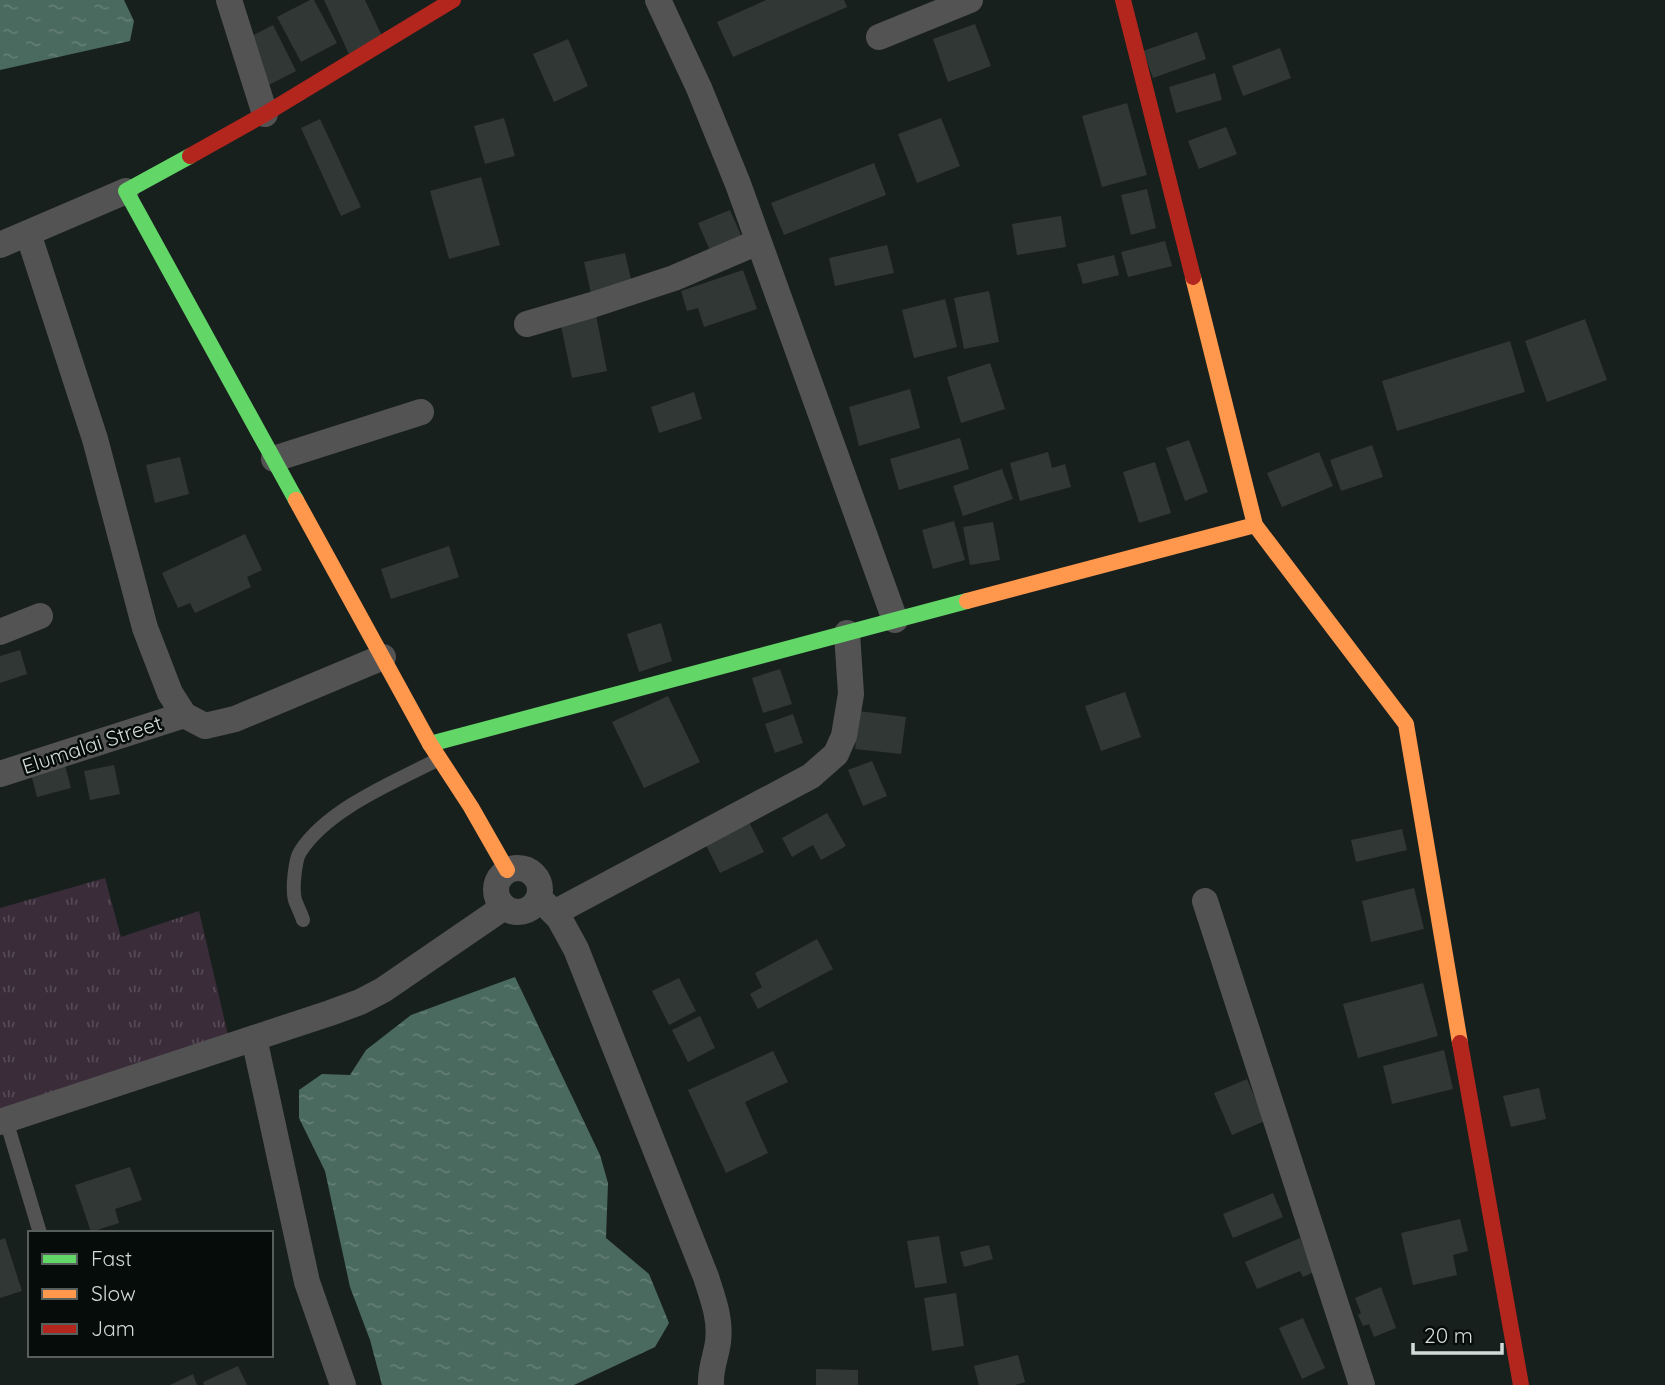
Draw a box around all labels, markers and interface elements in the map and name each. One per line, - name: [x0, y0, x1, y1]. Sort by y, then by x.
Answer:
- street label: Elumalai Street: [18, 709, 165, 779]
- legend: [28, 1231, 273, 1357]
- text: Fast: [91, 1245, 132, 1271]
- text: Slow: [91, 1280, 136, 1306]
- scale bar: [1413, 1312, 1502, 1356]
- text: Jam: [91, 1315, 135, 1341]
- text: 20 m: [1424, 1322, 1473, 1348]

